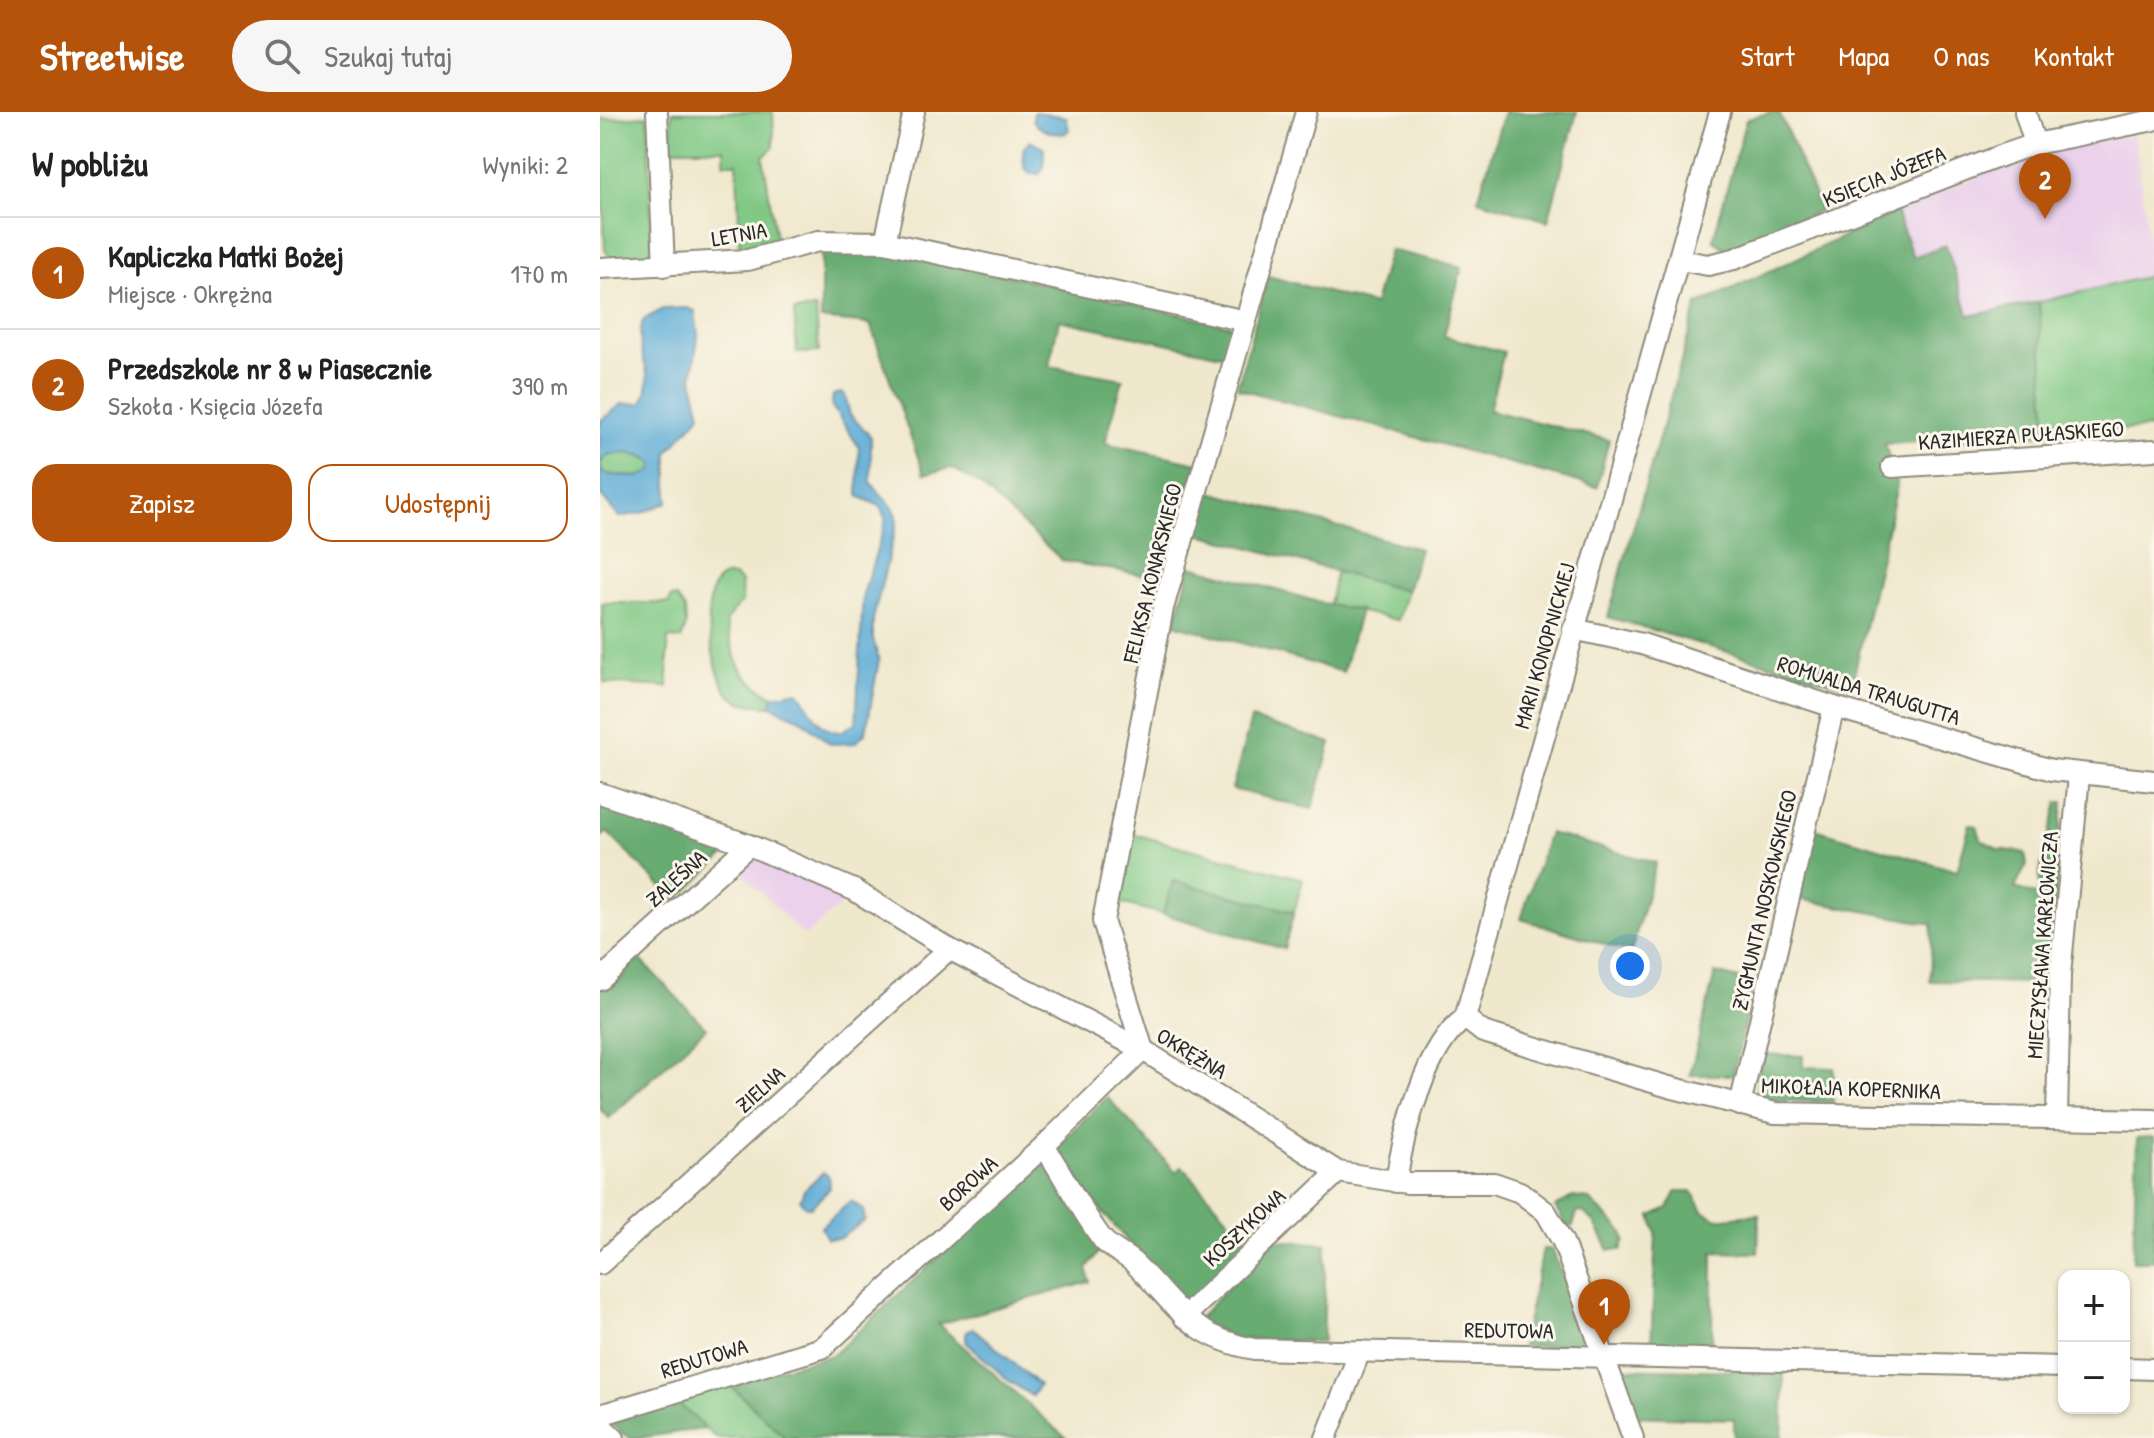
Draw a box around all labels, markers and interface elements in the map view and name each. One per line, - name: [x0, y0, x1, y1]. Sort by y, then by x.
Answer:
- search box: [232, 20, 792, 92]
- text: Streetwise: [40, 30, 184, 82]
- icon: search: [260, 34, 304, 78]
- text: Szukaj tutaj: [324, 36, 453, 76]
- text: Start: [1741, 37, 1795, 75]
- text: Mapa: [1839, 37, 1889, 75]
- text: O nas: [1933, 37, 1990, 75]
- text: Kontakt: [2034, 37, 2114, 75]
- street label: KSIĘCIA JÓZEFA: [1818, 138, 1950, 214]
- text: W pobliżu: [32, 141, 148, 187]
- text: Wyniki: 2: [483, 147, 568, 182]
- pin: 2: [2019, 153, 2071, 219]
- street label: LETNIA: [709, 214, 769, 254]
- text: Kapliczka Matki Bożej: [108, 236, 344, 276]
- text: 1: [53, 256, 63, 291]
- text: 170 m: [510, 256, 568, 291]
- text: Miejsce · Okrężna: [108, 276, 272, 311]
- text: Przedszkole nr 8 w Piasecznie: [108, 348, 432, 388]
- text: 2: [52, 368, 64, 403]
- text: 390 m: [512, 368, 568, 403]
- text: Szkoła · Księcia Józefa: [108, 388, 323, 423]
- street label: KAZIMIERZA PUŁASKIEGO: [1917, 413, 2125, 457]
- button: Zapisz: [32, 464, 292, 542]
- button: Udostępnij: [308, 464, 568, 542]
- street label: FELIKSA KONARSKIEGO: [1115, 480, 1189, 667]
- street label: MARII KONOPNICKIEJ: [1506, 560, 1582, 732]
- street label: ROMUALDA TRAUGUTTA: [1774, 648, 1964, 732]
- street label: ZYGMUNTA NOSKOWSKIEGO: [1724, 787, 1804, 1013]
- street label: MIECZYSŁAWA KARŁOWICZA: [2019, 830, 2065, 1060]
- street label: ZALEŚNA: [639, 842, 713, 913]
- your location: [1610, 946, 1650, 986]
- street label: OKRĘŻNA: [1151, 1020, 1233, 1086]
- street label: ZIELNA: [729, 1059, 791, 1119]
- street label: MIKOŁAJA KOPERNIKA: [1761, 1070, 1942, 1106]
- street label: BOROWA: [932, 1148, 1004, 1218]
- street label: KOSZYKOWA: [1196, 1181, 1292, 1273]
- map controls: [2058, 1270, 2130, 1414]
- button: +: [2058, 1270, 2130, 1342]
- pin: 1: [1578, 1279, 1630, 1345]
- street label: REDUTOWA: [1464, 1314, 1554, 1346]
- street label: REDUTOWA: [657, 1331, 751, 1385]
- button: −: [2058, 1342, 2130, 1414]

